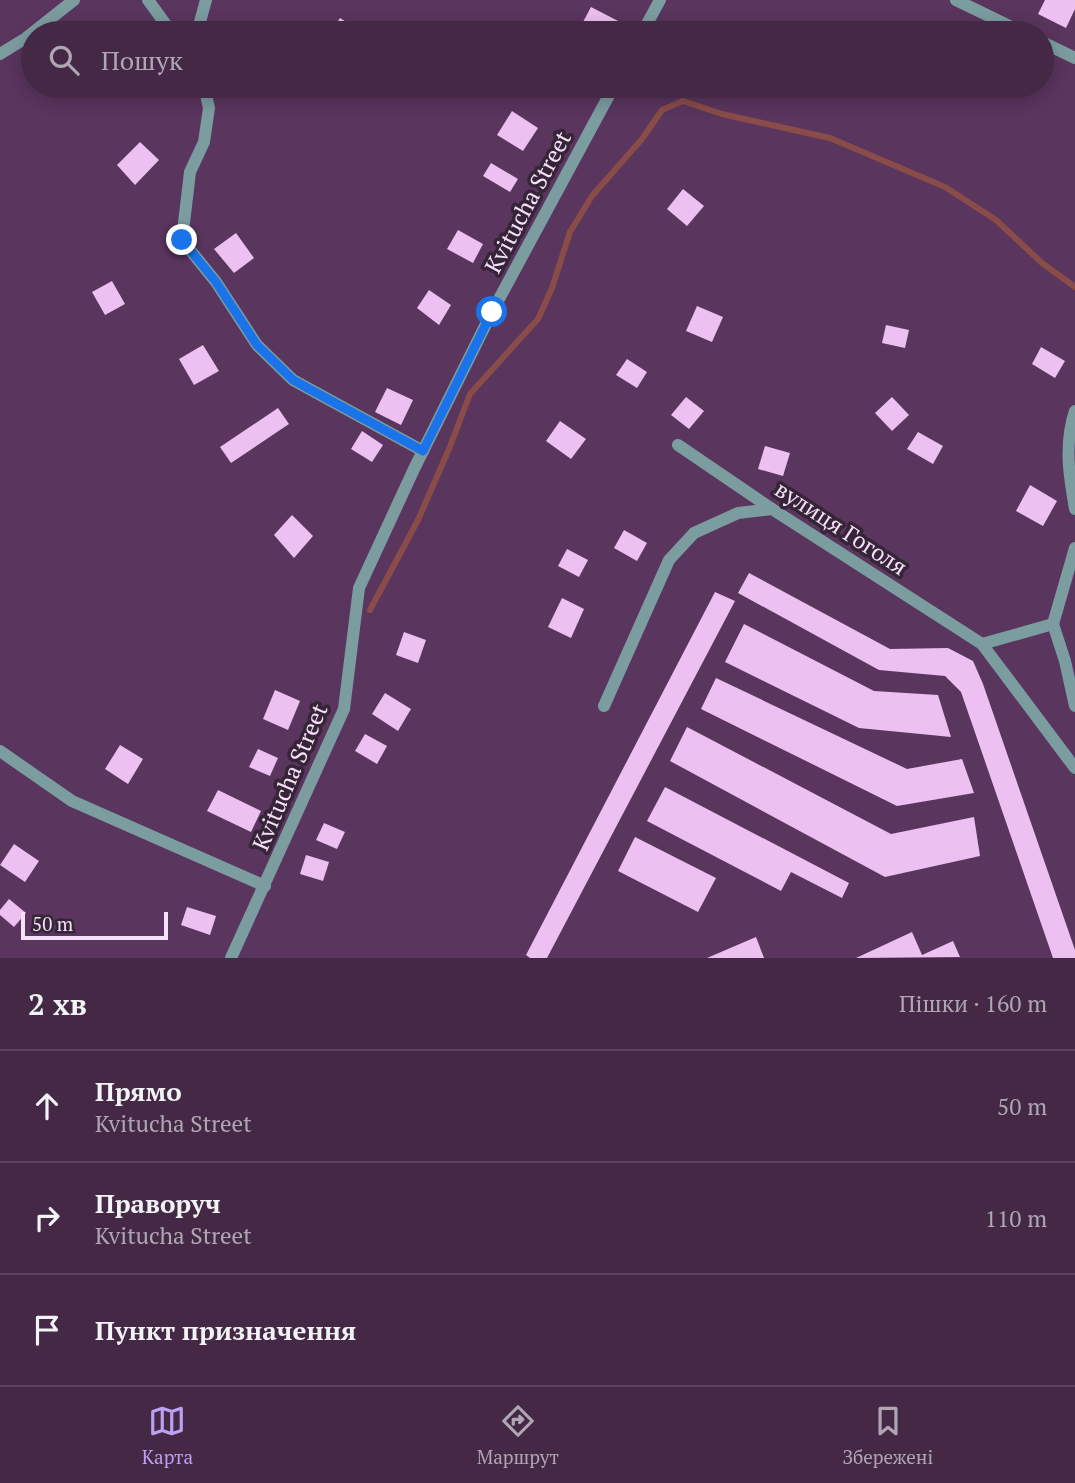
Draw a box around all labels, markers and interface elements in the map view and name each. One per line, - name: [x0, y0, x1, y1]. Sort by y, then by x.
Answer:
- search box: [21, 21, 1054, 98]
- icon: search: [45, 41, 83, 79]
- text: Пошук: [101, 43, 183, 77]
- street label: Kvitucha Street: [477, 125, 578, 278]
- route end: [166, 224, 197, 255]
- route start: [476, 296, 507, 327]
- street label: вулиця Гоголя: [769, 473, 913, 582]
- street label: Kvitucha Street: [245, 698, 335, 855]
- scale bar: [21, 909, 168, 941]
- text: 50 m: [32, 911, 73, 936]
- text: 2 хв: [28, 984, 87, 1024]
- text: Пішки · 160 m: [899, 988, 1047, 1019]
- text: Прямо: [95, 1074, 182, 1108]
- icon: ahead: [28, 1087, 66, 1125]
- text: 50 m: [997, 1091, 1047, 1122]
- text: Kvitucha Street: [95, 1108, 252, 1139]
- text: Праворуч: [95, 1186, 221, 1220]
- icon: right: [28, 1199, 66, 1237]
- text: 110 m: [985, 1203, 1047, 1234]
- text: Kvitucha Street: [95, 1220, 252, 1251]
- icon: arrive: [28, 1311, 66, 1349]
- text: Пункт призначення: [95, 1313, 356, 1347]
- tab: Карта: [142, 1402, 193, 1469]
- tab: Маршрут: [477, 1402, 559, 1469]
- tab: Збережені: [842, 1402, 933, 1469]

